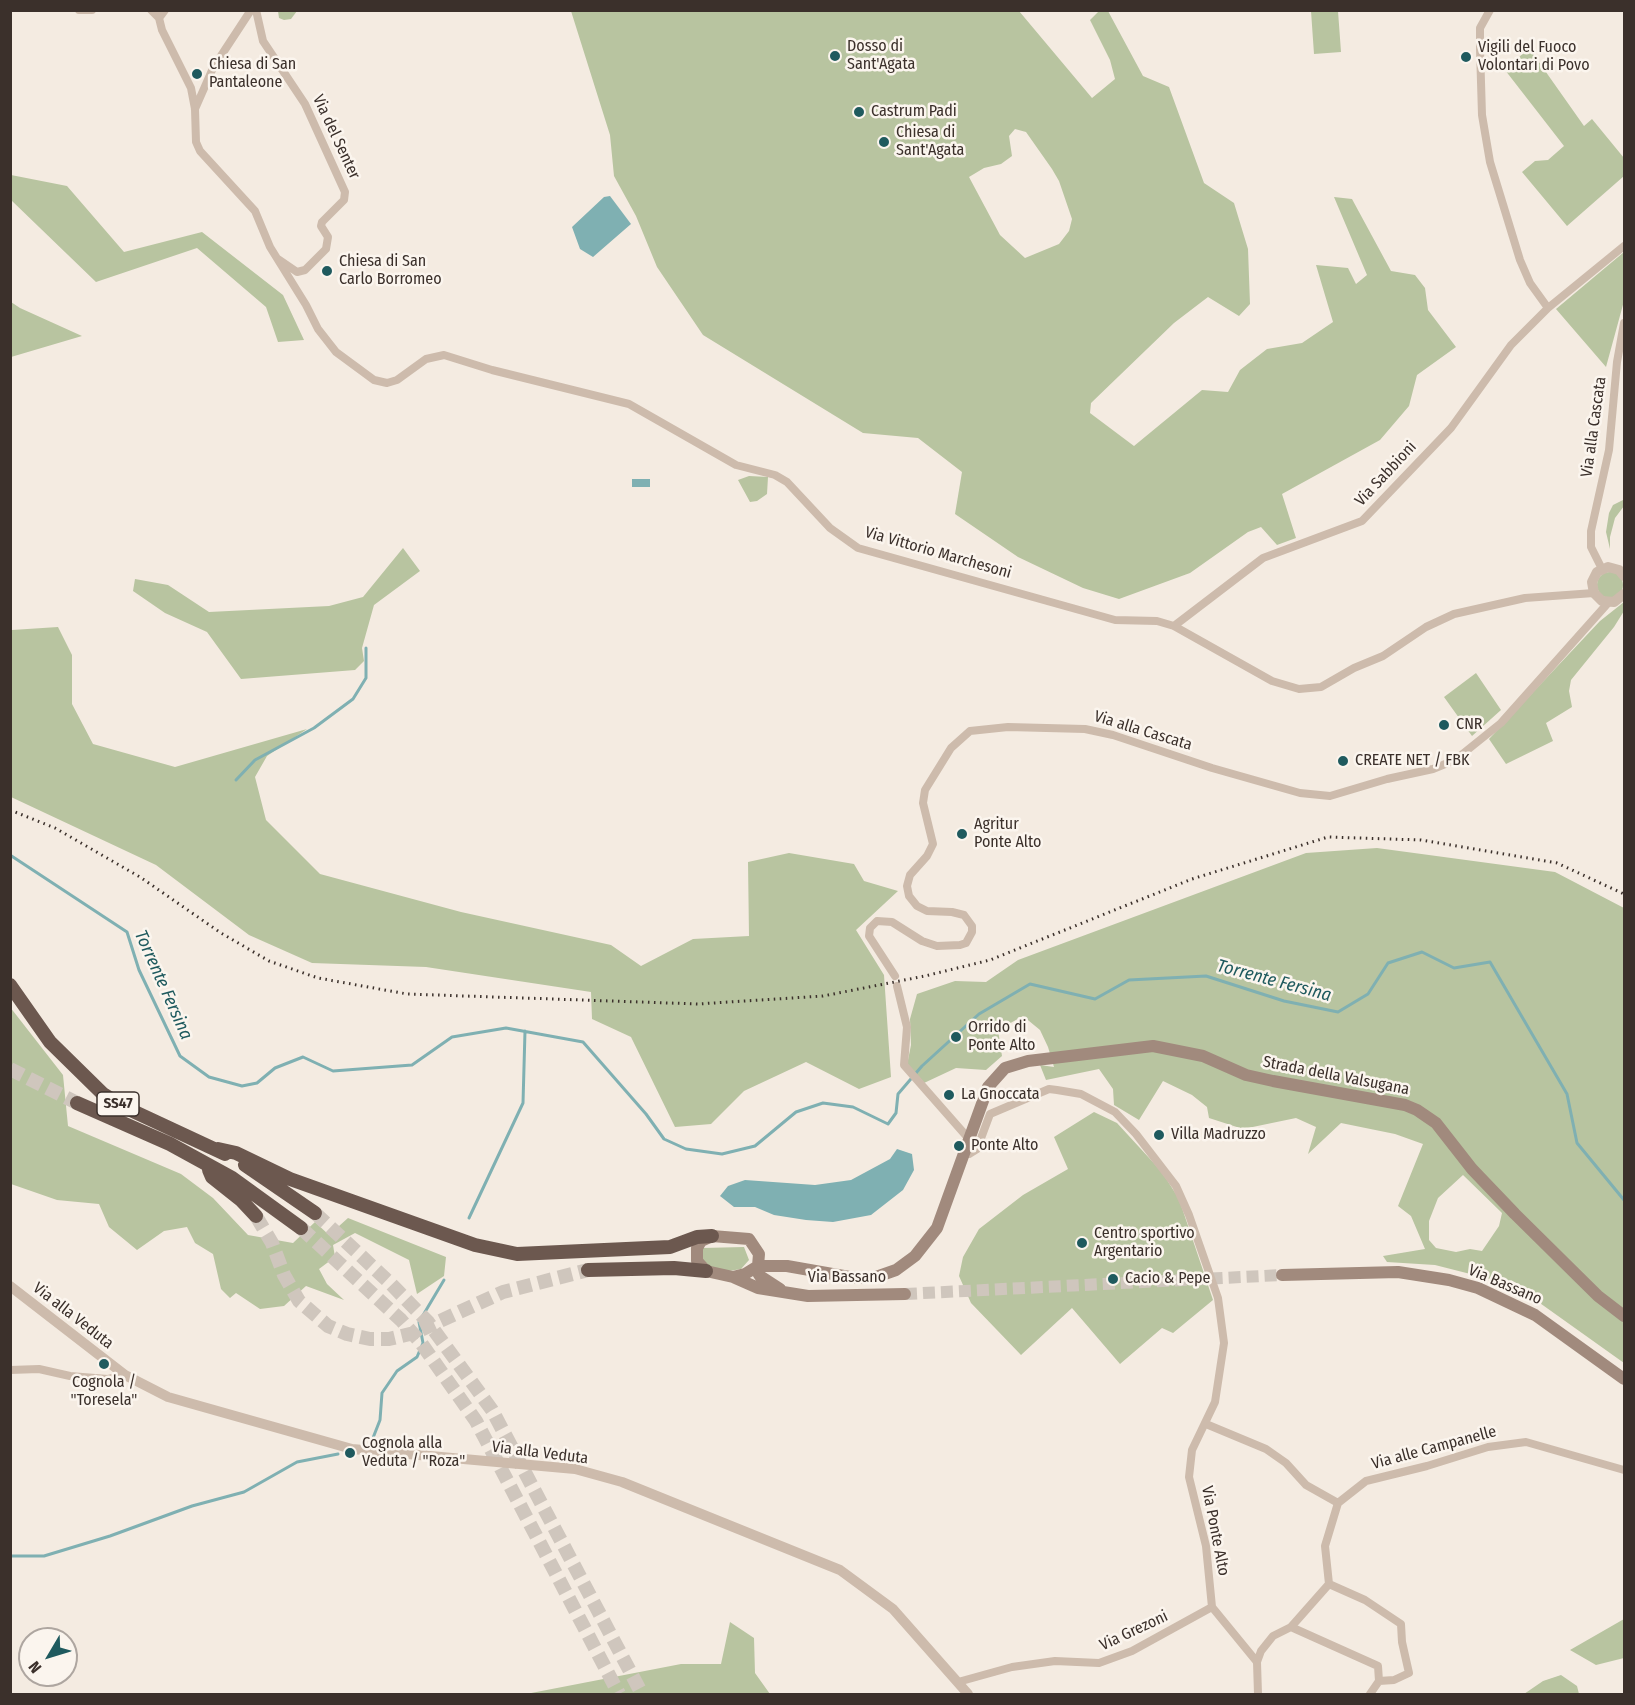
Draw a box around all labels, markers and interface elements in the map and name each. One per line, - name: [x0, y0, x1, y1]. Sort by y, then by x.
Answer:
- place label: Dosso di Sant'Agata: [847, 37, 915, 75]
- place label: Vigili del Fuoco Volontari di Povo: [1478, 38, 1590, 76]
- marker: Dosso di Sant'Agata: [828, 49, 842, 63]
- marker: Vigili del Fuoco Volontari di Povo: [1459, 50, 1473, 64]
- place label: Chiesa di San Pantaleone: [209, 55, 296, 93]
- marker: Chiesa di San Pantaleone: [190, 67, 204, 81]
- street label: Via del Senter: [308, 92, 364, 182]
- place label: Castrum Padi: [871, 102, 957, 122]
- marker: Castrum Padi: [852, 105, 866, 119]
- place label: Chiesa di Sant'Agata: [896, 123, 964, 161]
- marker: Chiesa di Sant'Agata: [877, 135, 891, 149]
- place label: Chiesa di San Carlo Borromeo: [339, 252, 442, 290]
- marker: Chiesa di San Carlo Borromeo: [320, 264, 334, 278]
- street label: Via alla Cascata: [1577, 375, 1611, 479]
- street label: Via Sabbioni: [1351, 438, 1421, 510]
- street label: Via Vittorio Marchesoni: [862, 523, 1014, 583]
- street label: Via alla Cascata: [1092, 707, 1194, 755]
- place label: CNR: [1456, 715, 1483, 735]
- marker: CNR: [1437, 718, 1451, 732]
- place label: CREATE NET / FBK: [1355, 751, 1469, 771]
- marker: CREATE NET / FBK: [1336, 754, 1350, 768]
- place label: Agritur Ponte Alto: [974, 815, 1041, 853]
- marker: Agritur Ponte Alto: [955, 827, 969, 841]
- water label: Torrente Fersina: [129, 927, 197, 1043]
- water label: Torrente Fersina: [1214, 955, 1334, 1007]
- place label: Orrido di Ponte Alto: [968, 1018, 1035, 1056]
- marker: Orrido di Ponte Alto: [949, 1030, 963, 1044]
- street label: Strada della Valsugana: [1261, 1052, 1411, 1100]
- place label: La Gnoccata: [961, 1085, 1040, 1105]
- marker: La Gnoccata: [942, 1088, 956, 1102]
- road number: SS47: [97, 1092, 139, 1116]
- place label: Villa Madruzzo: [1171, 1125, 1266, 1145]
- marker: Villa Madruzzo: [1152, 1128, 1166, 1142]
- place label: Ponte Alto: [971, 1136, 1038, 1156]
- marker: Ponte Alto: [952, 1139, 966, 1153]
- place label: Centro sportivo Argentario: [1094, 1224, 1195, 1262]
- marker: Centro sportivo Argentario: [1075, 1236, 1089, 1250]
- street label: Via Bassano: [1465, 1261, 1545, 1309]
- street label: Via Bassano: [808, 1268, 886, 1288]
- place label: Cacio & Pepe: [1125, 1269, 1210, 1289]
- marker: Cacio & Pepe: [1106, 1272, 1120, 1286]
- street label: Via alla Veduta: [29, 1279, 117, 1353]
- marker: Cognola / "Toresela": [97, 1357, 111, 1371]
- place label: Cognola / "Toresela": [71, 1373, 137, 1411]
- street label: Via alle Campanelle: [1369, 1422, 1499, 1474]
- place label: Cognola alla Veduta / "Roza": [362, 1434, 465, 1472]
- street label: Via alla Veduta: [491, 1438, 589, 1468]
- marker: Cognola alla Veduta / "Roza": [343, 1446, 357, 1460]
- street label: Via Ponte Alto: [1197, 1484, 1233, 1578]
- street label: Via Grezoni: [1097, 1607, 1171, 1655]
- north arrow: [18, 1627, 78, 1687]
- text: N: [25, 1658, 45, 1677]

